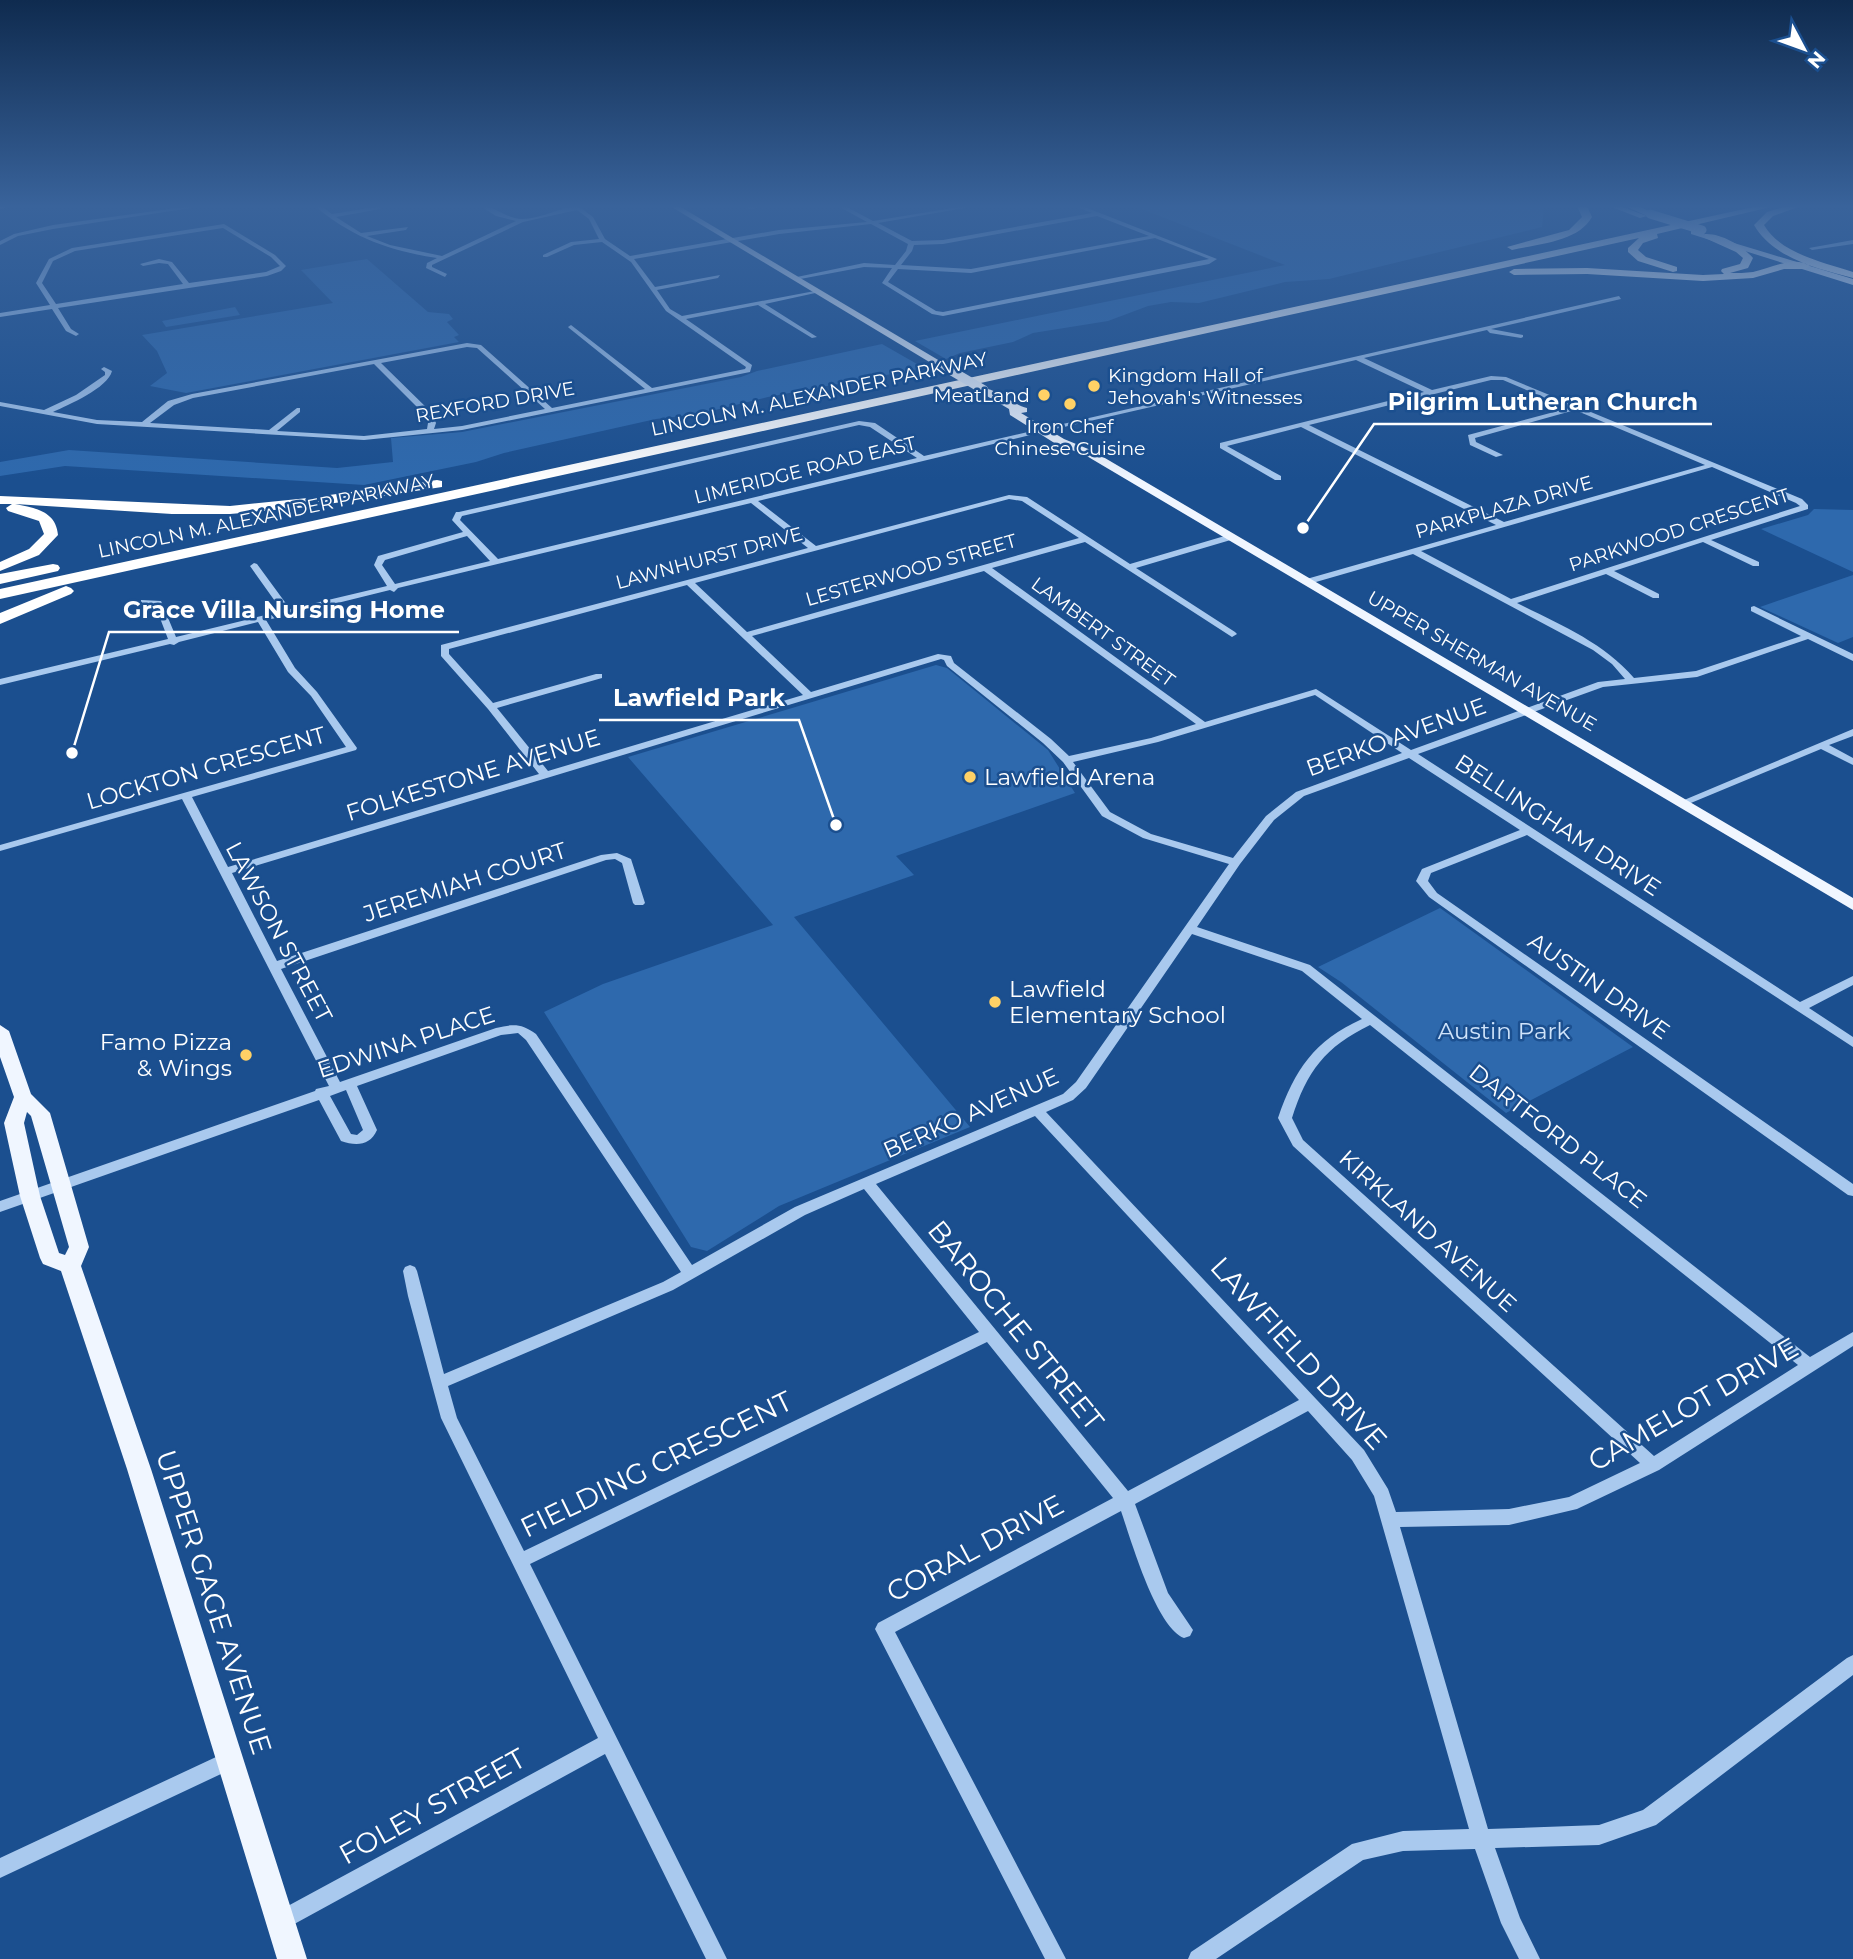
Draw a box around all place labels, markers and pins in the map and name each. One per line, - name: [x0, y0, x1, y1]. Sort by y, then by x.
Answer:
- place label: Kingdom Hall of Jehovah's Witnesses: [1107, 364, 1303, 409]
- marker: Kingdom Hall of Jehovah's Witnesses: [1086, 378, 1102, 394]
- callout: Pilgrim Lutheran Church: [1374, 379, 1712, 424]
- place label: MeatLand: [934, 384, 1030, 407]
- marker: MeatLand: [1036, 387, 1052, 403]
- marker: Iron Chef Chinese Cuisine: [1062, 396, 1078, 412]
- place label: Iron Chef Chinese Cuisine: [994, 415, 1146, 460]
- callout: Grace Villa Nursing Home: [109, 587, 459, 632]
- callout: Lawfield Park: [599, 675, 799, 720]
- place label: Lawfield Arena: [984, 763, 1155, 791]
- marker: Lawfield Arena: [962, 769, 978, 785]
- place label: Lawfield Elementary School: [1009, 975, 1226, 1029]
- marker: Lawfield Elementary School: [987, 994, 1003, 1010]
- place label: Famo Pizza & Wings: [100, 1028, 232, 1082]
- marker: Famo Pizza & Wings: [238, 1047, 254, 1063]

